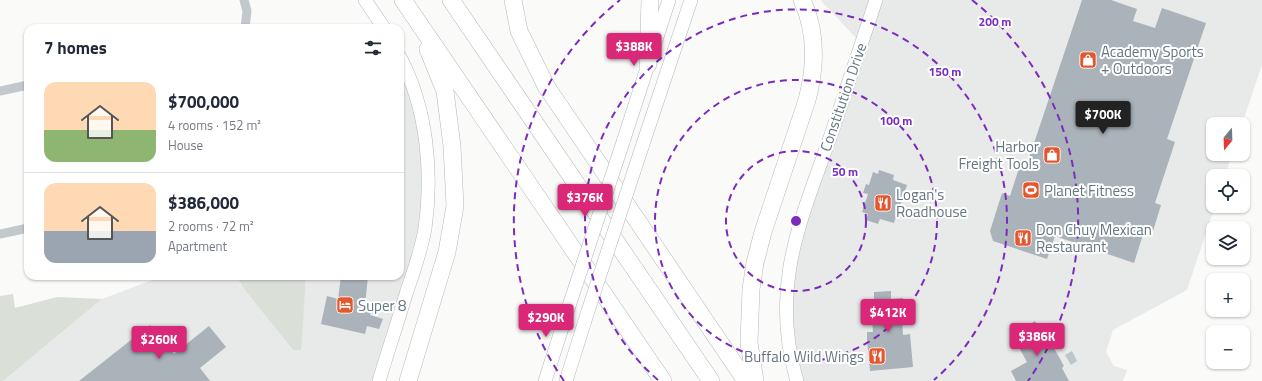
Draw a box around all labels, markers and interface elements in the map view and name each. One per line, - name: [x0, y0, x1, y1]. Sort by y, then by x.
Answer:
- text: 200 m: [979, 12, 1011, 31]
- pin: $388K: [606, 33, 662, 67]
- text: 7 homes: [44, 35, 107, 61]
- text: $388K: [616, 36, 652, 56]
- icon: filters: [362, 37, 384, 59]
- street label: Constitution Drive: [814, 40, 872, 154]
- place label: Academy Sports + Outdoors: [1101, 40, 1204, 80]
- shop icon: Academy Sports + Outdoors: [1078, 50, 1098, 70]
- text: 150 m: [929, 62, 961, 81]
- text: $700,000: [168, 89, 239, 115]
- icon: home: [76, 98, 124, 146]
- pin: $700K: [1075, 101, 1131, 135]
- text: $700K: [1085, 104, 1121, 124]
- text: 100 m: [880, 111, 912, 130]
- text: 4 rooms · 152 m²: [168, 115, 261, 135]
- north arrow: [1206, 117, 1250, 161]
- map controls: [1206, 117, 1250, 369]
- text: House: [168, 135, 203, 155]
- place label: Harbor Freight Tools: [958, 135, 1039, 175]
- shop icon: Harbor Freight Tools: [1042, 145, 1062, 165]
- text: 50 m: [832, 162, 858, 181]
- button: locate: [1206, 169, 1250, 213]
- place label: Planet Fitness: [1044, 179, 1134, 202]
- sports icon: Planet Fitness: [1021, 180, 1041, 200]
- place label: Logan's Roadhouse: [896, 183, 967, 223]
- pin: $376K: [557, 184, 613, 218]
- text: $376K: [567, 187, 603, 207]
- text: $386,000: [168, 190, 239, 216]
- restaurant icon: Logan's Roadhouse: [873, 193, 893, 213]
- icon: home: [76, 199, 124, 247]
- centre of rings: [789, 214, 803, 228]
- text: 2 rooms · 72 m²: [168, 216, 254, 236]
- place label: Don Chuy Mexican Restaurant: [1036, 218, 1152, 258]
- button: layers: [1206, 221, 1250, 265]
- restaurant icon: Don Chuy Mexican Restaurant: [1013, 228, 1033, 248]
- text: Apartment: [168, 236, 227, 256]
- button: +: [1206, 273, 1250, 317]
- place label: Super 8: [358, 294, 406, 317]
- hotel icon: Super 8: [335, 295, 355, 315]
- pin: $412K: [860, 299, 916, 333]
- text: $412K: [870, 302, 906, 322]
- pin: $290K: [518, 304, 574, 338]
- text: $290K: [528, 307, 564, 327]
- pin: $386K: [1009, 323, 1065, 357]
- button: −: [1206, 325, 1250, 369]
- pin: $260K: [131, 326, 187, 360]
- text: $386K: [1019, 326, 1055, 346]
- text: $260K: [141, 329, 177, 349]
- place label: Buffalo Wild Wings: [744, 345, 864, 368]
- restaurant icon: Buffalo Wild Wings: [867, 346, 887, 366]

